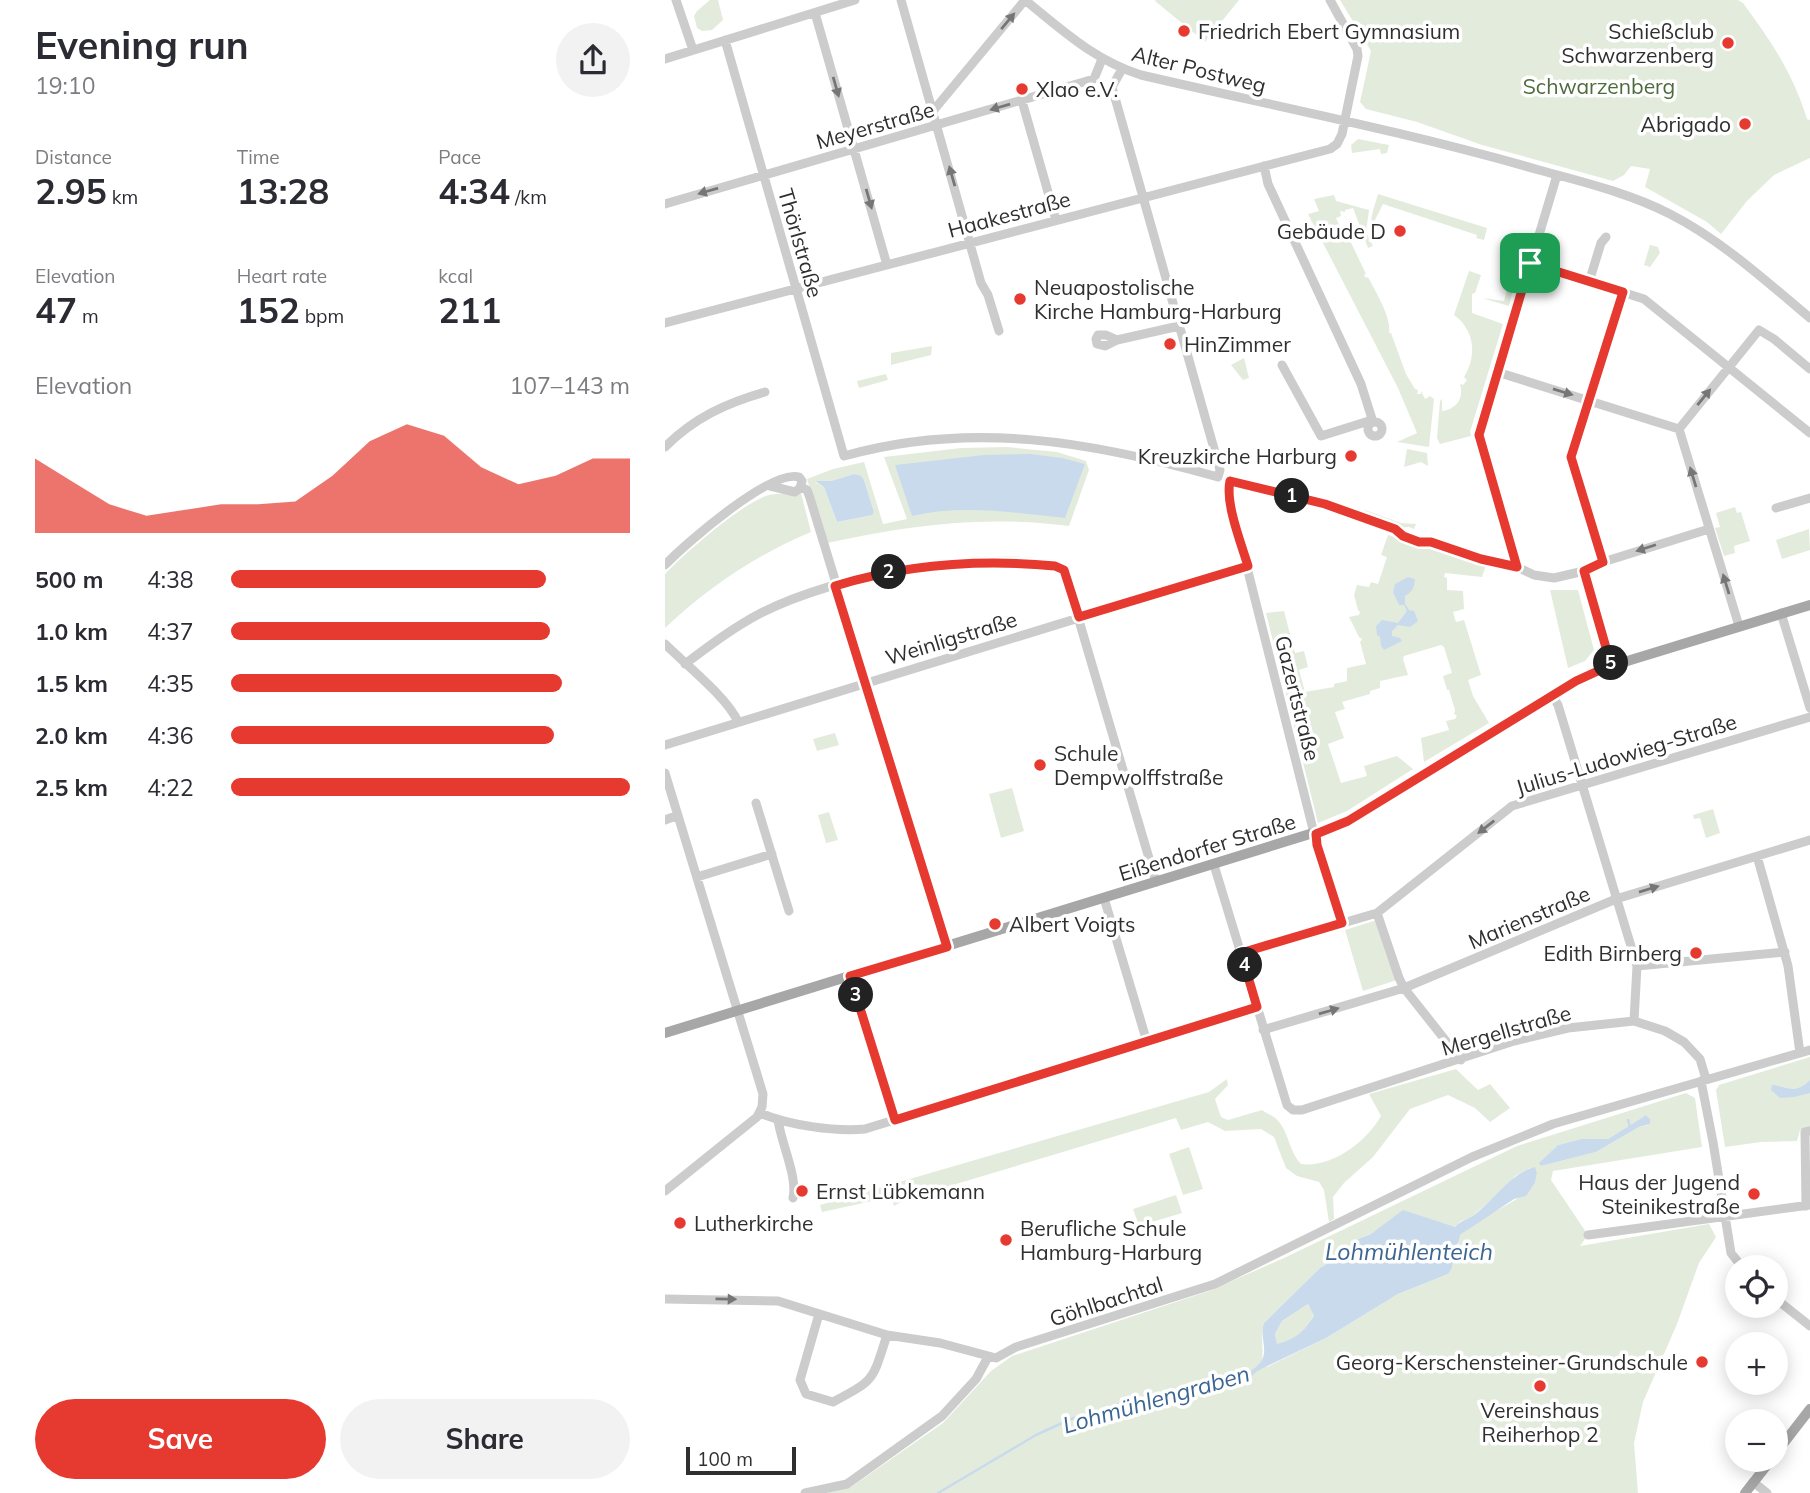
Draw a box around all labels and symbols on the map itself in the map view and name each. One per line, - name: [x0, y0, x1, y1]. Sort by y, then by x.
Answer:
- one-way arrow: [1000, 12, 1015, 29]
- place label: Friedrich Ebert Gymnasium: [1198, 18, 1460, 44]
- place label: Schießclub Schwarzenberg: [1561, 18, 1714, 68]
- marker: Friedrich Ebert Gymnasium: [1176, 23, 1192, 39]
- marker: Schießclub Schwarzenberg: [1720, 35, 1736, 51]
- street label: Alter Postweg: [1129, 40, 1269, 98]
- park label: Schwarzenberg: [1523, 73, 1675, 99]
- place label: Xlao e.V.: [1036, 76, 1118, 102]
- one-way arrow: [832, 77, 842, 98]
- marker: Xlao e.V.: [1014, 81, 1030, 97]
- street label: Meyerstraße: [813, 96, 937, 154]
- one-way arrow: [989, 103, 1010, 113]
- place label: Abrigado: [1640, 111, 1731, 137]
- marker: Abrigado: [1737, 116, 1753, 132]
- one-way arrow: [946, 165, 957, 187]
- street label: Haakestraße: [945, 185, 1073, 243]
- street label: Thörlstraße: [773, 186, 829, 300]
- one-way arrow: [697, 187, 718, 197]
- one-way arrow: [864, 189, 874, 210]
- place label: Gebäude D: [1277, 218, 1386, 244]
- marker: Gebäude D: [1392, 223, 1408, 239]
- pin: [1500, 233, 1560, 293]
- place label: Neuapostolische Kirche Hamburg-Harburg: [1034, 274, 1282, 324]
- marker: Neuapostolische Kirche Hamburg-Harburg: [1012, 291, 1028, 307]
- place label: HinZimmer: [1184, 331, 1291, 357]
- marker: HinZimmer: [1162, 336, 1178, 352]
- one-way arrow: [1552, 387, 1573, 397]
- one-way arrow: [1697, 389, 1712, 407]
- place label: Kreuzkirche Harburg: [1138, 443, 1337, 469]
- marker: Kreuzkirche Harburg: [1343, 448, 1359, 464]
- one-way arrow: [1688, 467, 1698, 488]
- pin: 1: [1275, 478, 1309, 514]
- one-way arrow: [1635, 544, 1656, 554]
- pin: 2: [871, 554, 907, 590]
- one-way arrow: [1720, 573, 1731, 594]
- street label: Weinligstraße: [882, 606, 1020, 670]
- street label: Gazertstraße: [1270, 633, 1326, 763]
- pin: 5: [1593, 646, 1629, 680]
- street label: Julius-Ludowieg-Straße: [1512, 708, 1740, 800]
- place label: Schule Dempwolffstraße: [1054, 740, 1223, 790]
- marker: Schule Dempwolffstraße: [1032, 757, 1048, 773]
- street label: Eißendorfer Straße: [1115, 808, 1299, 886]
- one-way arrow: [1477, 820, 1495, 835]
- street label: Marienstraße: [1464, 880, 1594, 954]
- one-way arrow: [1639, 883, 1660, 894]
- place label: Albert Voigts: [1009, 911, 1135, 937]
- marker: Albert Voigts: [987, 916, 1003, 932]
- place label: Edith Birnberg: [1544, 940, 1682, 966]
- marker: Edith Birnberg: [1688, 945, 1704, 961]
- pin: 4: [1227, 948, 1263, 982]
- pin: 3: [839, 978, 873, 1012]
- street label: Mergellstraße: [1438, 999, 1574, 1061]
- one-way arrow: [1319, 1005, 1340, 1015]
- place label: Haus der Jugend Steinikestraße: [1578, 1169, 1740, 1219]
- place label: Ernst Lübkemann: [816, 1178, 985, 1204]
- marker: Ernst Lübkemann: [794, 1183, 810, 1199]
- marker: Haus der Jugend Steinikestraße: [1746, 1186, 1762, 1202]
- place label: Lutherkirche: [694, 1210, 813, 1236]
- marker: Lutherkirche: [672, 1215, 688, 1231]
- place label: Berufliche Schule Hamburg-Harburg: [1020, 1215, 1202, 1265]
- marker: Berufliche Schule Hamburg-Harburg: [998, 1232, 1014, 1248]
- water label: Lohmühlenteich: [1325, 1237, 1493, 1266]
- street label: Göhlbachtal: [1046, 1270, 1166, 1332]
- one-way arrow: [715, 1294, 737, 1305]
- place label: Georg-Kerschensteiner-Grundschule: [1336, 1349, 1688, 1375]
- marker: Georg-Kerschensteiner-Grundschule: [1694, 1354, 1710, 1370]
- water label: Lohmühlengraben: [1059, 1358, 1253, 1440]
- marker: Vereinshaus Reiherhop 2: [1532, 1378, 1548, 1394]
- place label: Vereinshaus Reiherhop 2: [1481, 1397, 1599, 1447]
- scale bar: [686, 1444, 796, 1476]

